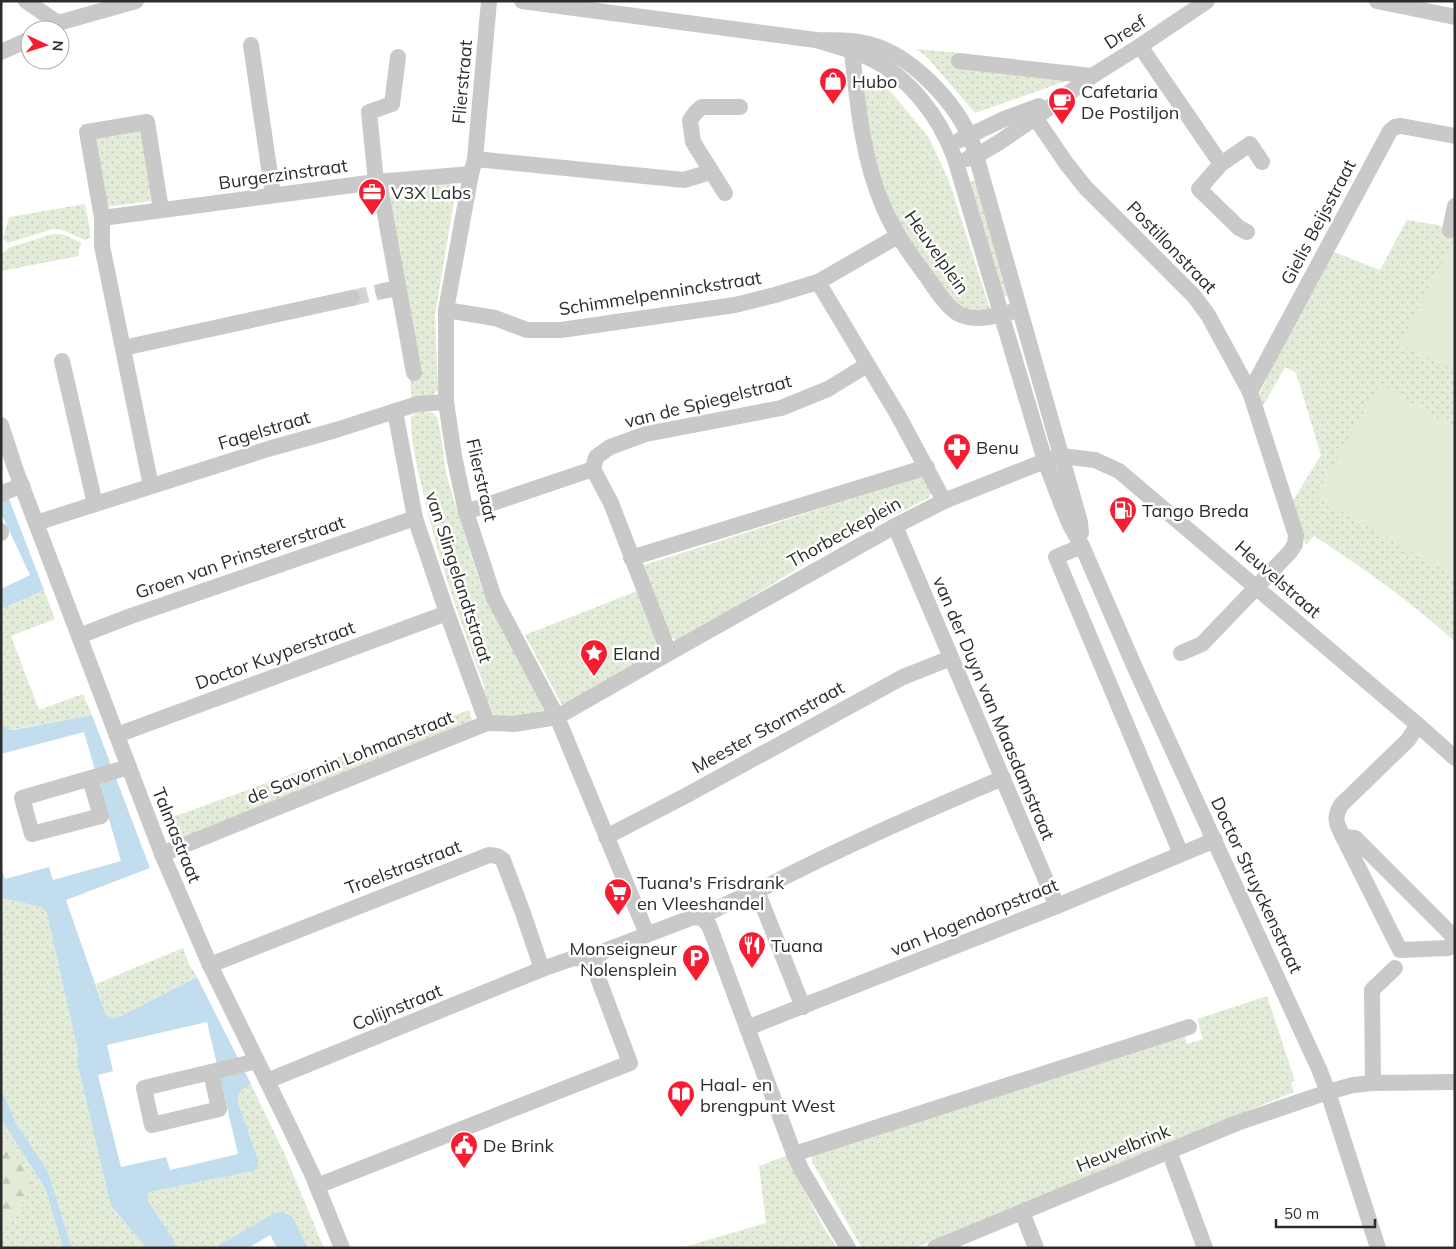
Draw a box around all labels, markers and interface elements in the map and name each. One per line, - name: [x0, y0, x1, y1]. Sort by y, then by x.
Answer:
- street label: Dreef: [1100, 9, 1151, 54]
- north arrow: [20, 20, 70, 70]
- street label: Flierstraat: [447, 39, 477, 125]
- text: N: [49, 40, 67, 52]
- shop icon: Hubo: [818, 66, 848, 105]
- place label: Hubo: [852, 70, 897, 93]
- place label: Cafetaria De Postiljon: [1081, 80, 1179, 124]
- cafe icon: Cafetaria De Postiljon: [1047, 86, 1077, 125]
- street label: Burgerzinstraat: [217, 154, 349, 194]
- street label: Gielis Beijsstraat: [1275, 155, 1361, 289]
- office icon: V3X Labs: [357, 177, 387, 216]
- place label: V3X Labs: [391, 181, 471, 204]
- street label: Postillonstraat: [1122, 196, 1222, 298]
- street label: Heuvelplein: [900, 206, 974, 298]
- street label: Schimmelpenninckstraat: [557, 266, 763, 320]
- street label: van de Spiegelstraat: [622, 369, 794, 433]
- street label: Fagelstraat: [215, 405, 313, 455]
- pharmacy icon: Benu: [942, 432, 972, 471]
- street label: Flierstraat: [461, 436, 503, 524]
- place label: Benu: [976, 436, 1019, 459]
- street label: van Slingelandtstraat: [420, 489, 498, 665]
- street label: Thorbeckeplein: [783, 491, 905, 573]
- fuel station icon: Tango Breda: [1108, 495, 1138, 534]
- place label: Tango Breda: [1142, 499, 1249, 522]
- street label: Groen van Prinstererstraat: [132, 510, 348, 604]
- street label: Heuvelstraat: [1230, 535, 1326, 623]
- street label: van der Duyn van Maasdamstraat: [928, 573, 1060, 843]
- street label: Doctor Kuyperstraat: [192, 615, 358, 695]
- place icon: Eland: [579, 638, 609, 677]
- place label: Eland: [613, 642, 660, 665]
- street label: Meester Stormstraat: [688, 676, 848, 778]
- street label: de Savornin Lohmanstraat: [243, 705, 457, 809]
- street label: Talmastraat: [147, 784, 207, 886]
- street label: Doctor Struyckenstraat: [1206, 793, 1308, 977]
- street label: Troelstrastraat: [342, 834, 464, 900]
- place label: Tuana's Frisdrank en Vleeshandel: [637, 871, 785, 915]
- street label: van Hogendorpstraat: [887, 873, 1061, 961]
- supermarket icon: Tuana's Frisdrank en Vleeshandel: [603, 877, 633, 916]
- restaurant icon: Tuana: [737, 930, 767, 969]
- place label: Tuana: [771, 934, 823, 957]
- place label: Monseigneur Nolensplein: [570, 937, 677, 981]
- parking icon: Monseigneur Nolensplein: [681, 943, 711, 982]
- street label: Colijnstraat: [349, 979, 445, 1035]
- place label: Haal- en brengpunt West: [700, 1073, 835, 1117]
- library icon: Haal- en brengpunt West: [666, 1079, 696, 1118]
- street label: Heuvelbrink: [1073, 1119, 1174, 1177]
- public building icon: De Brink: [449, 1130, 479, 1169]
- place label: De Brink: [483, 1134, 555, 1157]
- scale bar: [1276, 1196, 1375, 1228]
- text: 50 m: [1284, 1204, 1319, 1223]

